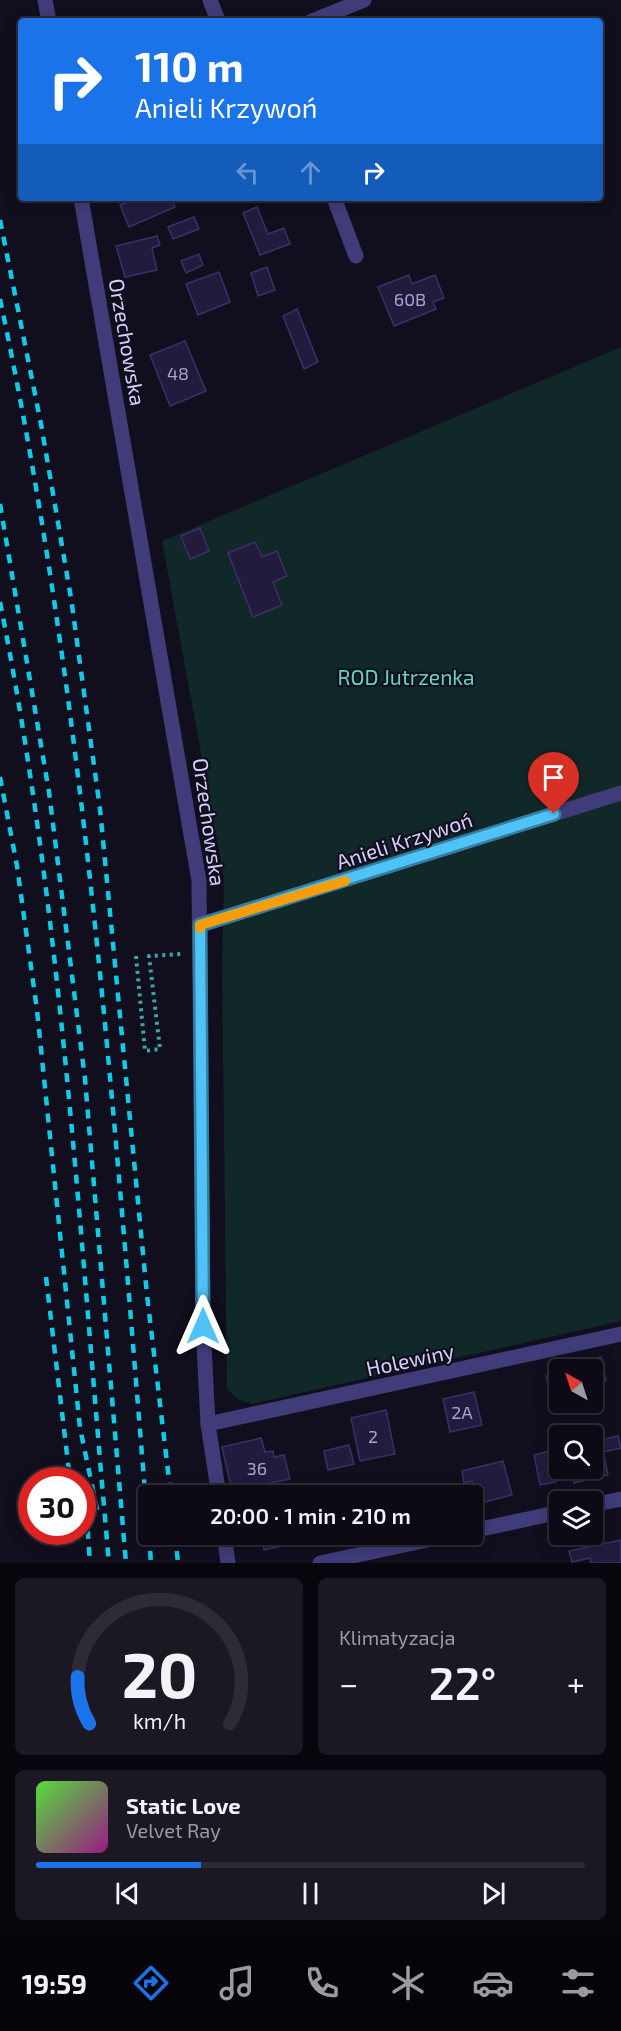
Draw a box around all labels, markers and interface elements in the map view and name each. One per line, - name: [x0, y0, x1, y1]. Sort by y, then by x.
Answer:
- text: 110 m: [135, 40, 244, 90]
- icon: right: [36, 42, 114, 120]
- text: Anieli Krzywoń: [135, 91, 317, 123]
- icon: left: [231, 156, 264, 189]
- icon: ahead: [294, 156, 327, 189]
- icon: right: [357, 156, 390, 189]
- street label: Orzechowska: [104, 276, 152, 408]
- house number: 60B: [394, 288, 426, 310]
- house number: 48: [167, 362, 189, 384]
- park label: ROD Jutrzenka: [337, 664, 475, 689]
- pin: [528, 752, 579, 814]
- street label: Orzechowska: [189, 756, 231, 888]
- icon: arrive: [537, 761, 570, 794]
- street label: Anieli Krzywoń: [333, 806, 475, 874]
- position arrow: [171, 1294, 235, 1358]
- street label: Holewiny: [364, 1337, 456, 1381]
- north arrow: [549, 1359, 603, 1413]
- map controls: [549, 1359, 603, 1545]
- house number: 2A: [451, 1401, 473, 1423]
- house number: 2: [368, 1425, 378, 1447]
- button: search: [549, 1425, 603, 1479]
- house number: 36: [247, 1457, 267, 1479]
- speed limit sign: 30: [18, 1467, 96, 1545]
- button: layers: [549, 1491, 603, 1545]
- text: 20:00 · 1 min · 210 m: [210, 1502, 411, 1528]
- text: Klimatyzacja: [339, 1625, 455, 1649]
- text: 20: [121, 1636, 197, 1711]
- text: 22°: [429, 1655, 496, 1709]
- text: −: [339, 1663, 358, 1703]
- text: +: [567, 1663, 585, 1703]
- text: km/h: [132, 1708, 186, 1733]
- text: Static Love: [126, 1792, 241, 1818]
- text: Velvet Ray: [126, 1818, 221, 1842]
- icon: previous: [111, 1877, 144, 1910]
- icon: pause: [294, 1877, 327, 1910]
- icon: next: [477, 1877, 510, 1910]
- icon: directions: [130, 1962, 172, 2004]
- icon: music: [216, 1962, 258, 2004]
- icon: phone: [301, 1962, 343, 2004]
- icon: climate: [387, 1962, 429, 2004]
- icon: car: [472, 1962, 514, 2004]
- icon: filters: [557, 1962, 599, 2004]
- text: 19:59: [22, 1967, 87, 1999]

